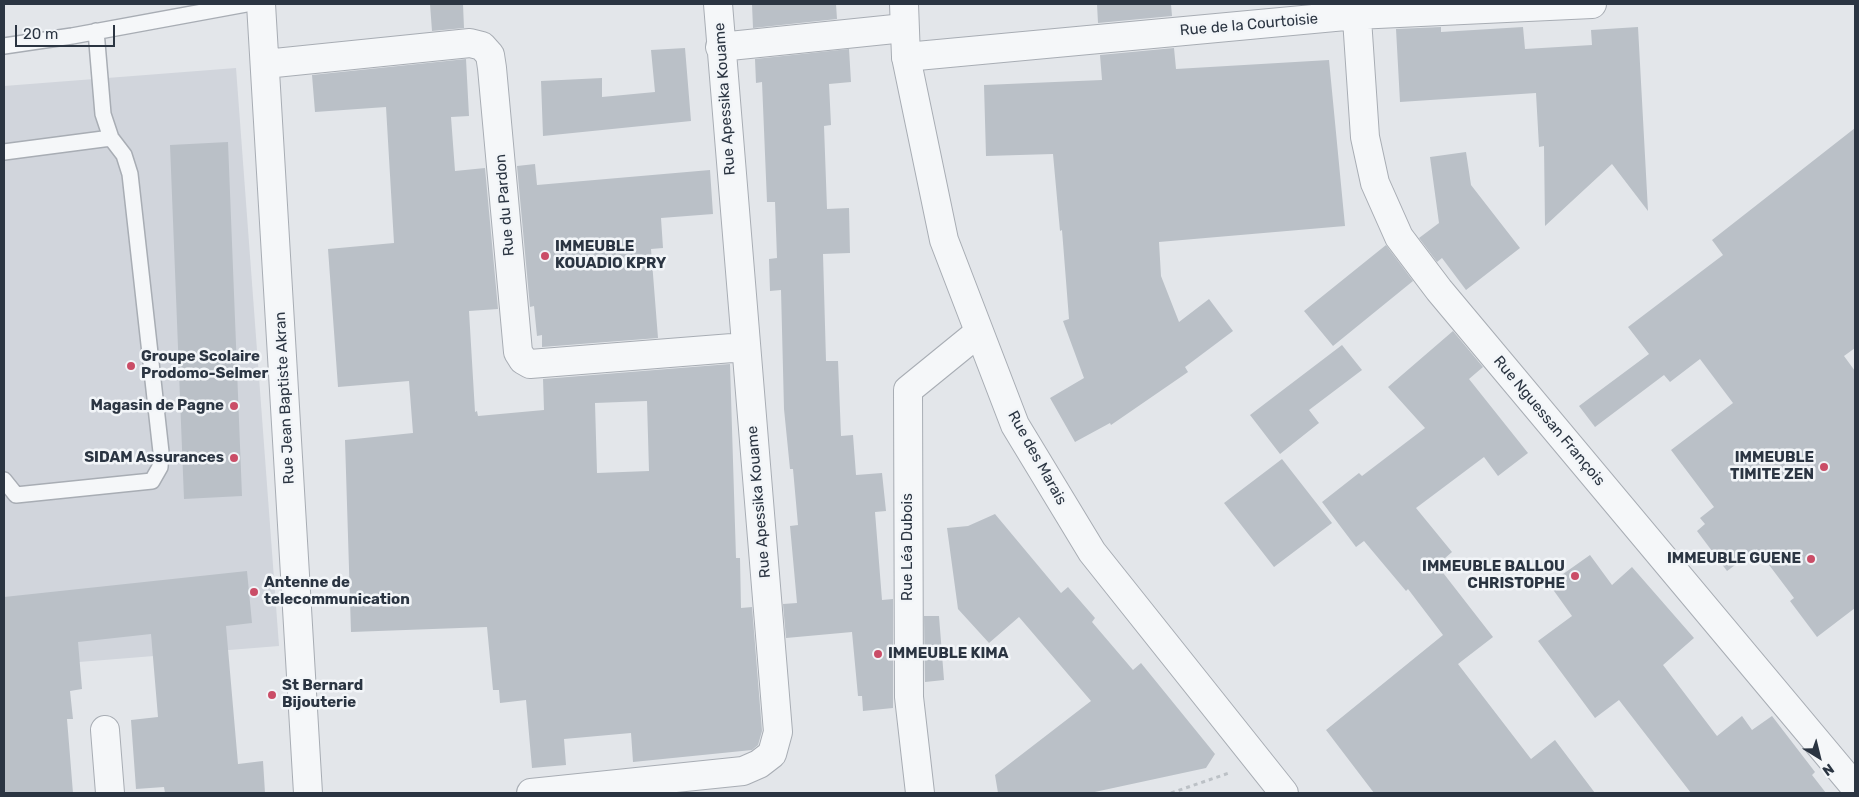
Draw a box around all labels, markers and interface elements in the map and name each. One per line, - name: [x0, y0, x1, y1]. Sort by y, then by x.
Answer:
- street label: Rue de la Courtoisie: [1179, 10, 1319, 40]
- scale bar: [18, 15, 118, 47]
- street label: Rue Apessika Kouame: [711, 22, 739, 176]
- text: 20 m: [23, 25, 58, 43]
- street label: Rue du Pardon: [492, 153, 518, 257]
- place label: IMMEUBLE KOUADIO KPRY: [555, 238, 666, 273]
- marker: IMMEUBLE KOUADIO KPRY: [539, 250, 551, 262]
- street label: Rue Jean Baptiste Akran: [271, 311, 299, 485]
- place label: Groupe Scolaire Prodomo-Selmer: [141, 348, 268, 383]
- street label: Rue Nguessan François: [1489, 352, 1609, 490]
- marker: Groupe Scolaire Prodomo-Selmer: [125, 360, 137, 372]
- place label: Magasin de Pagne: [90, 397, 224, 415]
- marker: Magasin de Pagne: [228, 400, 240, 412]
- street label: Rue des Marais: [1004, 408, 1070, 508]
- street label: Rue Apessika Kouame: [743, 425, 775, 579]
- place label: SIDAM Assurances: [84, 449, 224, 467]
- place label: IMMEUBLE TIMITE ZEN: [1730, 449, 1814, 484]
- marker: SIDAM Assurances: [228, 452, 240, 464]
- marker: IMMEUBLE TIMITE ZEN: [1818, 461, 1830, 473]
- street label: Rue Léa Dubois: [899, 493, 917, 601]
- place label: IMMEUBLE GUENE: [1667, 550, 1801, 568]
- marker: IMMEUBLE GUENE: [1805, 553, 1817, 565]
- place label: IMMEUBLE BALLOU CHRISTOPHE: [1422, 558, 1565, 593]
- marker: IMMEUBLE BALLOU CHRISTOPHE: [1569, 570, 1581, 582]
- place label: Antenne de telecommunication: [264, 574, 410, 609]
- marker: Antenne de telecommunication: [248, 586, 260, 598]
- place label: IMMEUBLE KIMA: [888, 645, 1008, 663]
- marker: IMMEUBLE KIMA: [872, 648, 884, 660]
- place label: St Bernard Bijouterie: [282, 677, 363, 712]
- marker: St Bernard Bijouterie: [266, 689, 278, 701]
- north arrow: [1794, 732, 1844, 782]
- text: N: [1819, 760, 1837, 779]

